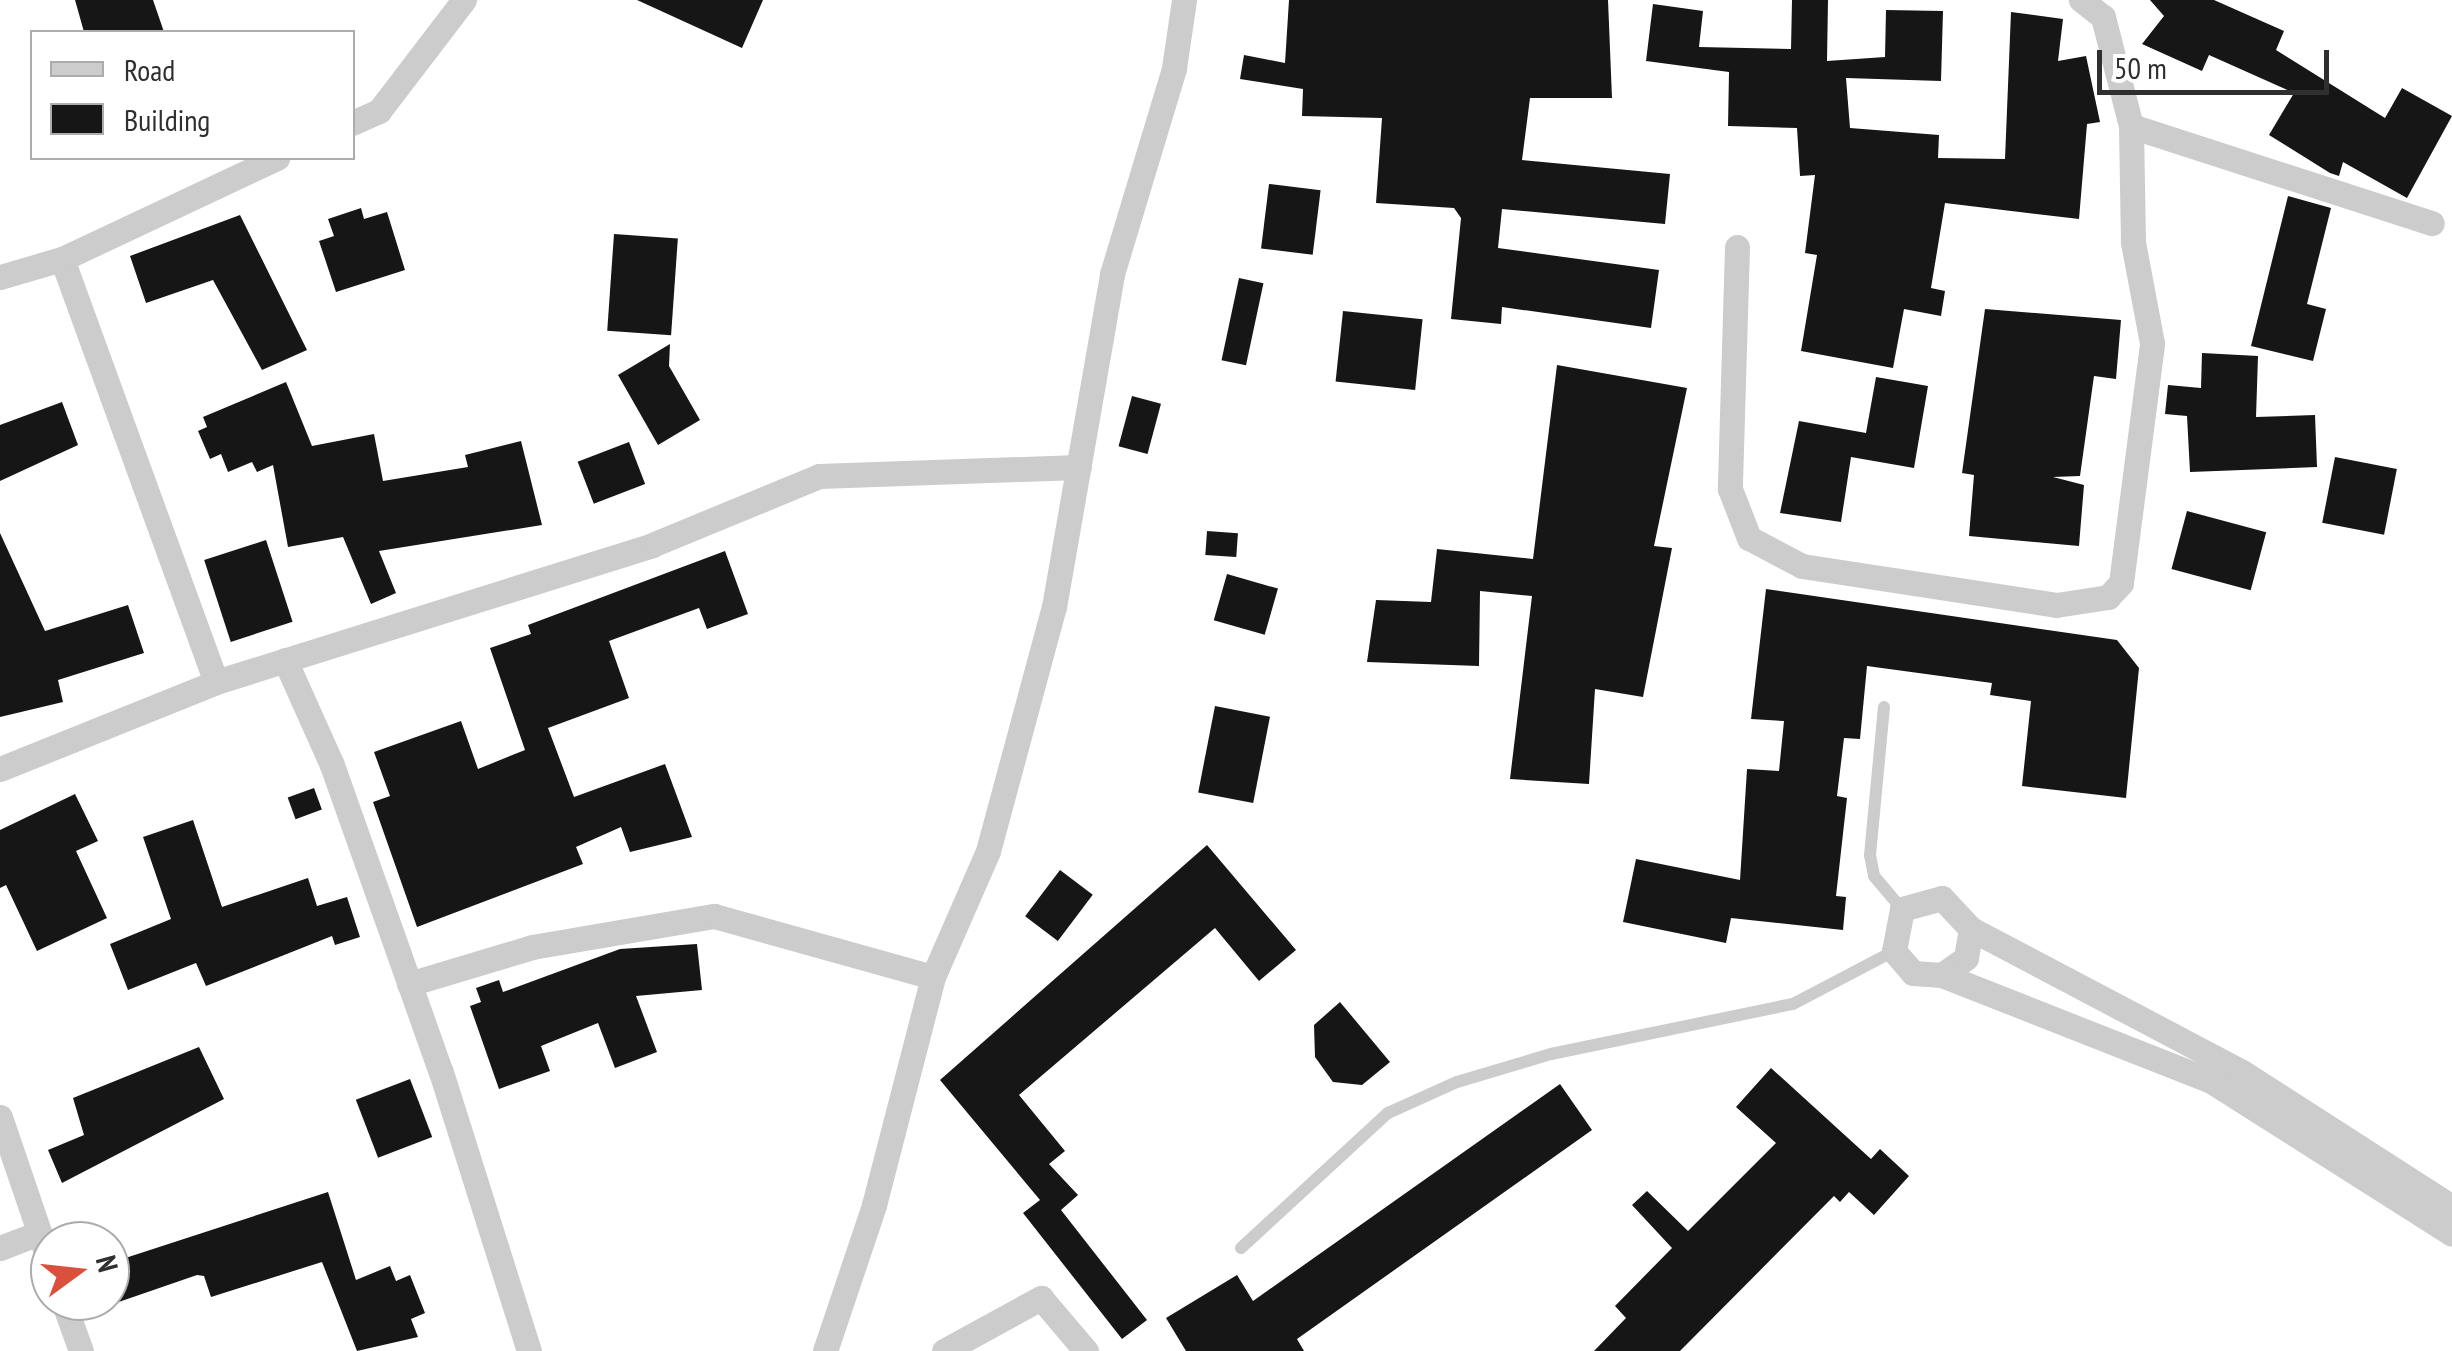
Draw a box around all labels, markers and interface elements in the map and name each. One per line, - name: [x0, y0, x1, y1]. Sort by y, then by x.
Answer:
- legend: [30, 30, 355, 160]
- scale bar: [2102, 30, 2334, 92]
- text: 50 m: [2114, 48, 2167, 87]
- text: Road: [124, 50, 175, 89]
- text: Building: [124, 100, 210, 139]
- north arrow: [30, 1221, 130, 1321]
- text: N: [88, 1252, 127, 1276]

